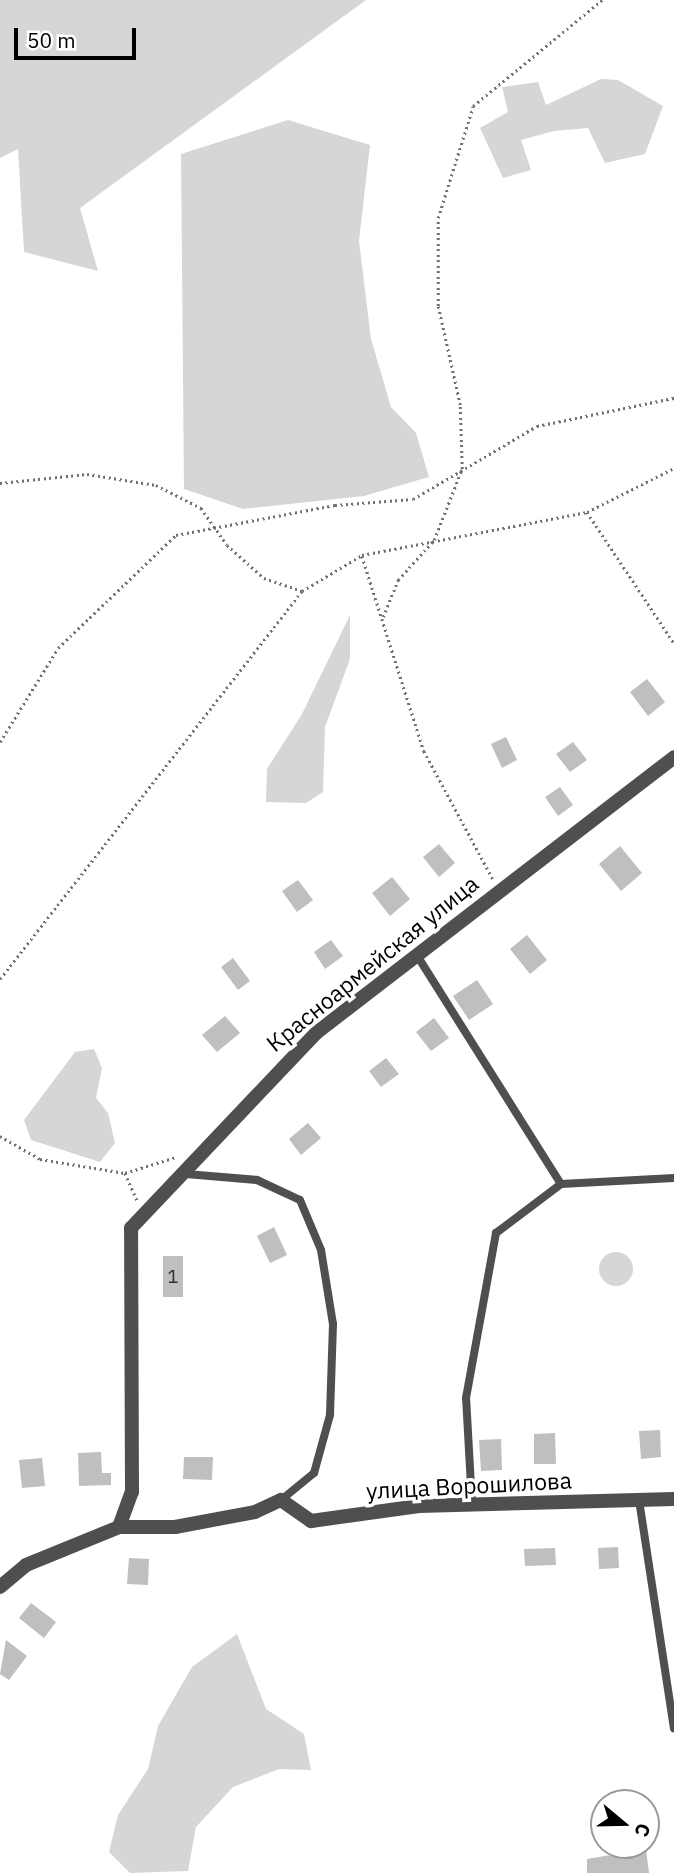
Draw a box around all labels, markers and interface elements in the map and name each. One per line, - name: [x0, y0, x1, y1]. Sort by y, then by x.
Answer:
- scale bar: [18, 14, 140, 58]
- text: 50 m: [27, 26, 76, 54]
- street label: Красноармейская улица: [261, 869, 483, 1057]
- house number: 1: [167, 1266, 179, 1288]
- street label: улица Ворошилова: [365, 1466, 573, 1504]
- north arrow: [590, 1789, 660, 1859]
- text: С: [630, 1820, 656, 1840]

